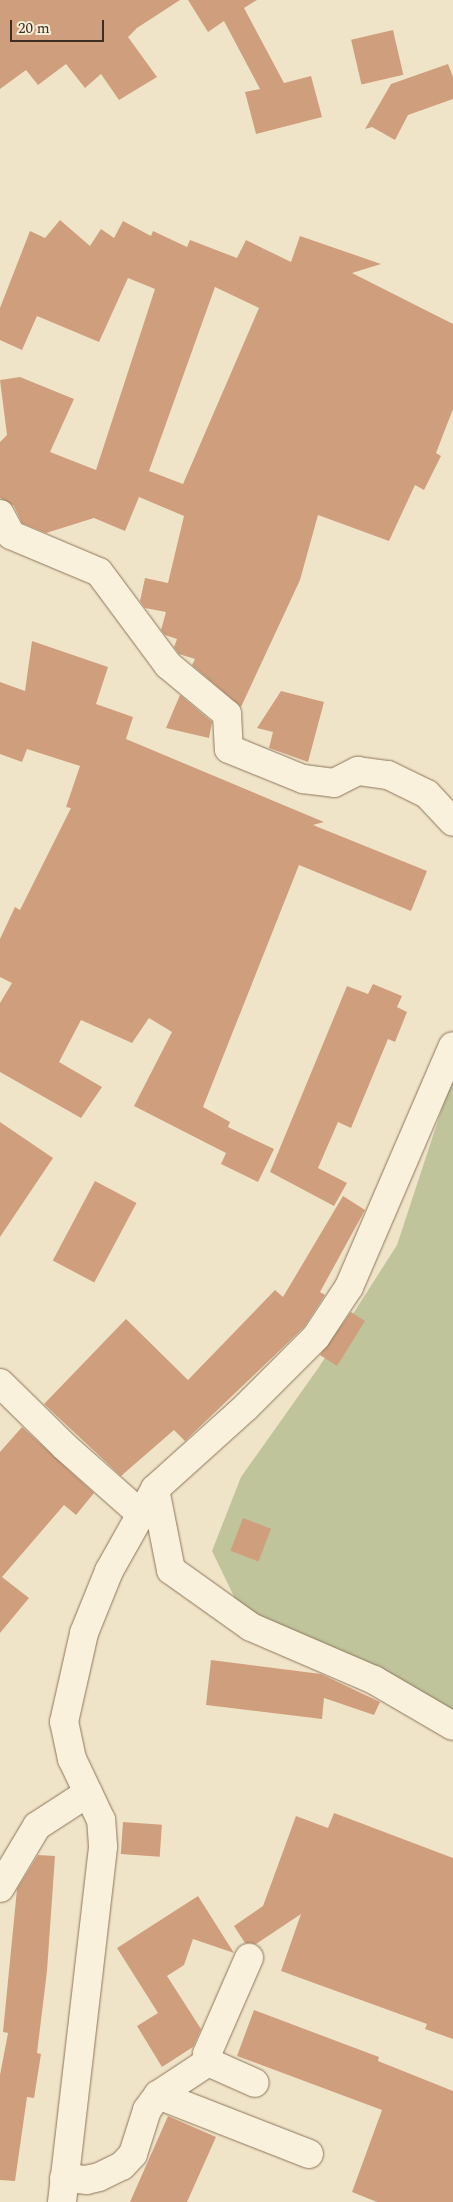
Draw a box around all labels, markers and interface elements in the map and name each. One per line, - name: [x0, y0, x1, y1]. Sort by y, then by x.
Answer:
- scale bar: [12, 10, 106, 42]
- text: 20 m: [18, 17, 50, 40]

